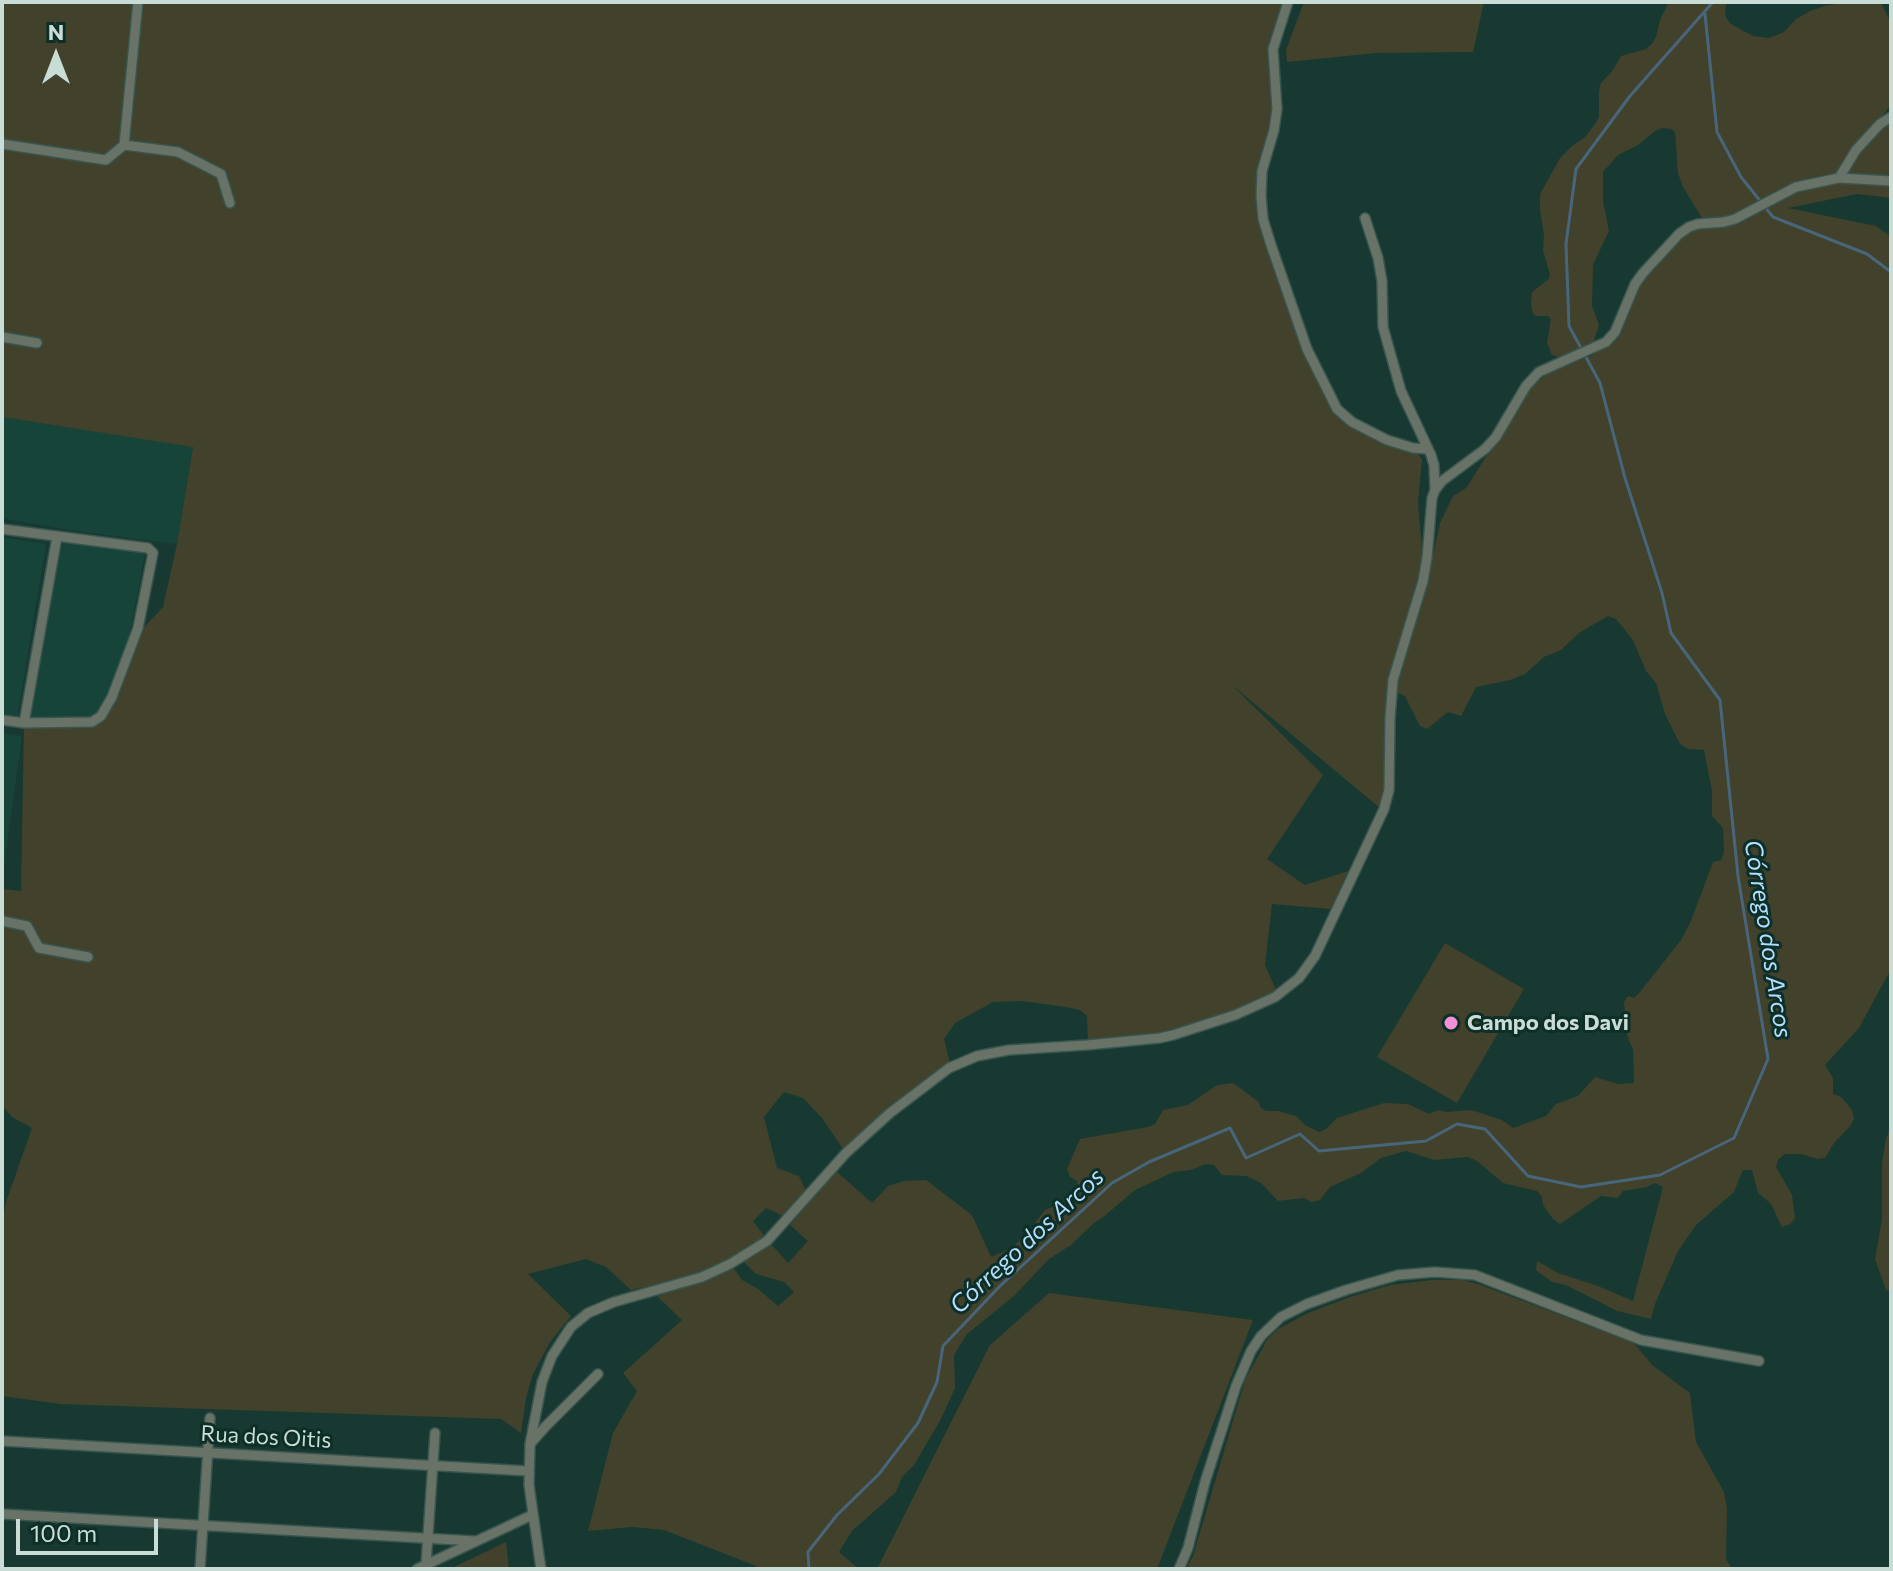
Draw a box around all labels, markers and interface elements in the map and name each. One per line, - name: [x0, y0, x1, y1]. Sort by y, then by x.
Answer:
- north arrow: [16, 16, 96, 96]
- text: N: [48, 18, 64, 45]
- water label: Córrego dos Arcos: [1738, 838, 1798, 1040]
- place label: Campo dos Davi: [1467, 1010, 1629, 1036]
- marker: Campo dos Davi: [1442, 1014, 1460, 1032]
- water label: Córrego dos Arcos: [944, 1162, 1110, 1320]
- street label: Rua dos Oitis: [200, 1420, 332, 1454]
- scale bar: [20, 1503, 162, 1553]
- text: 100 m: [30, 1518, 97, 1547]

